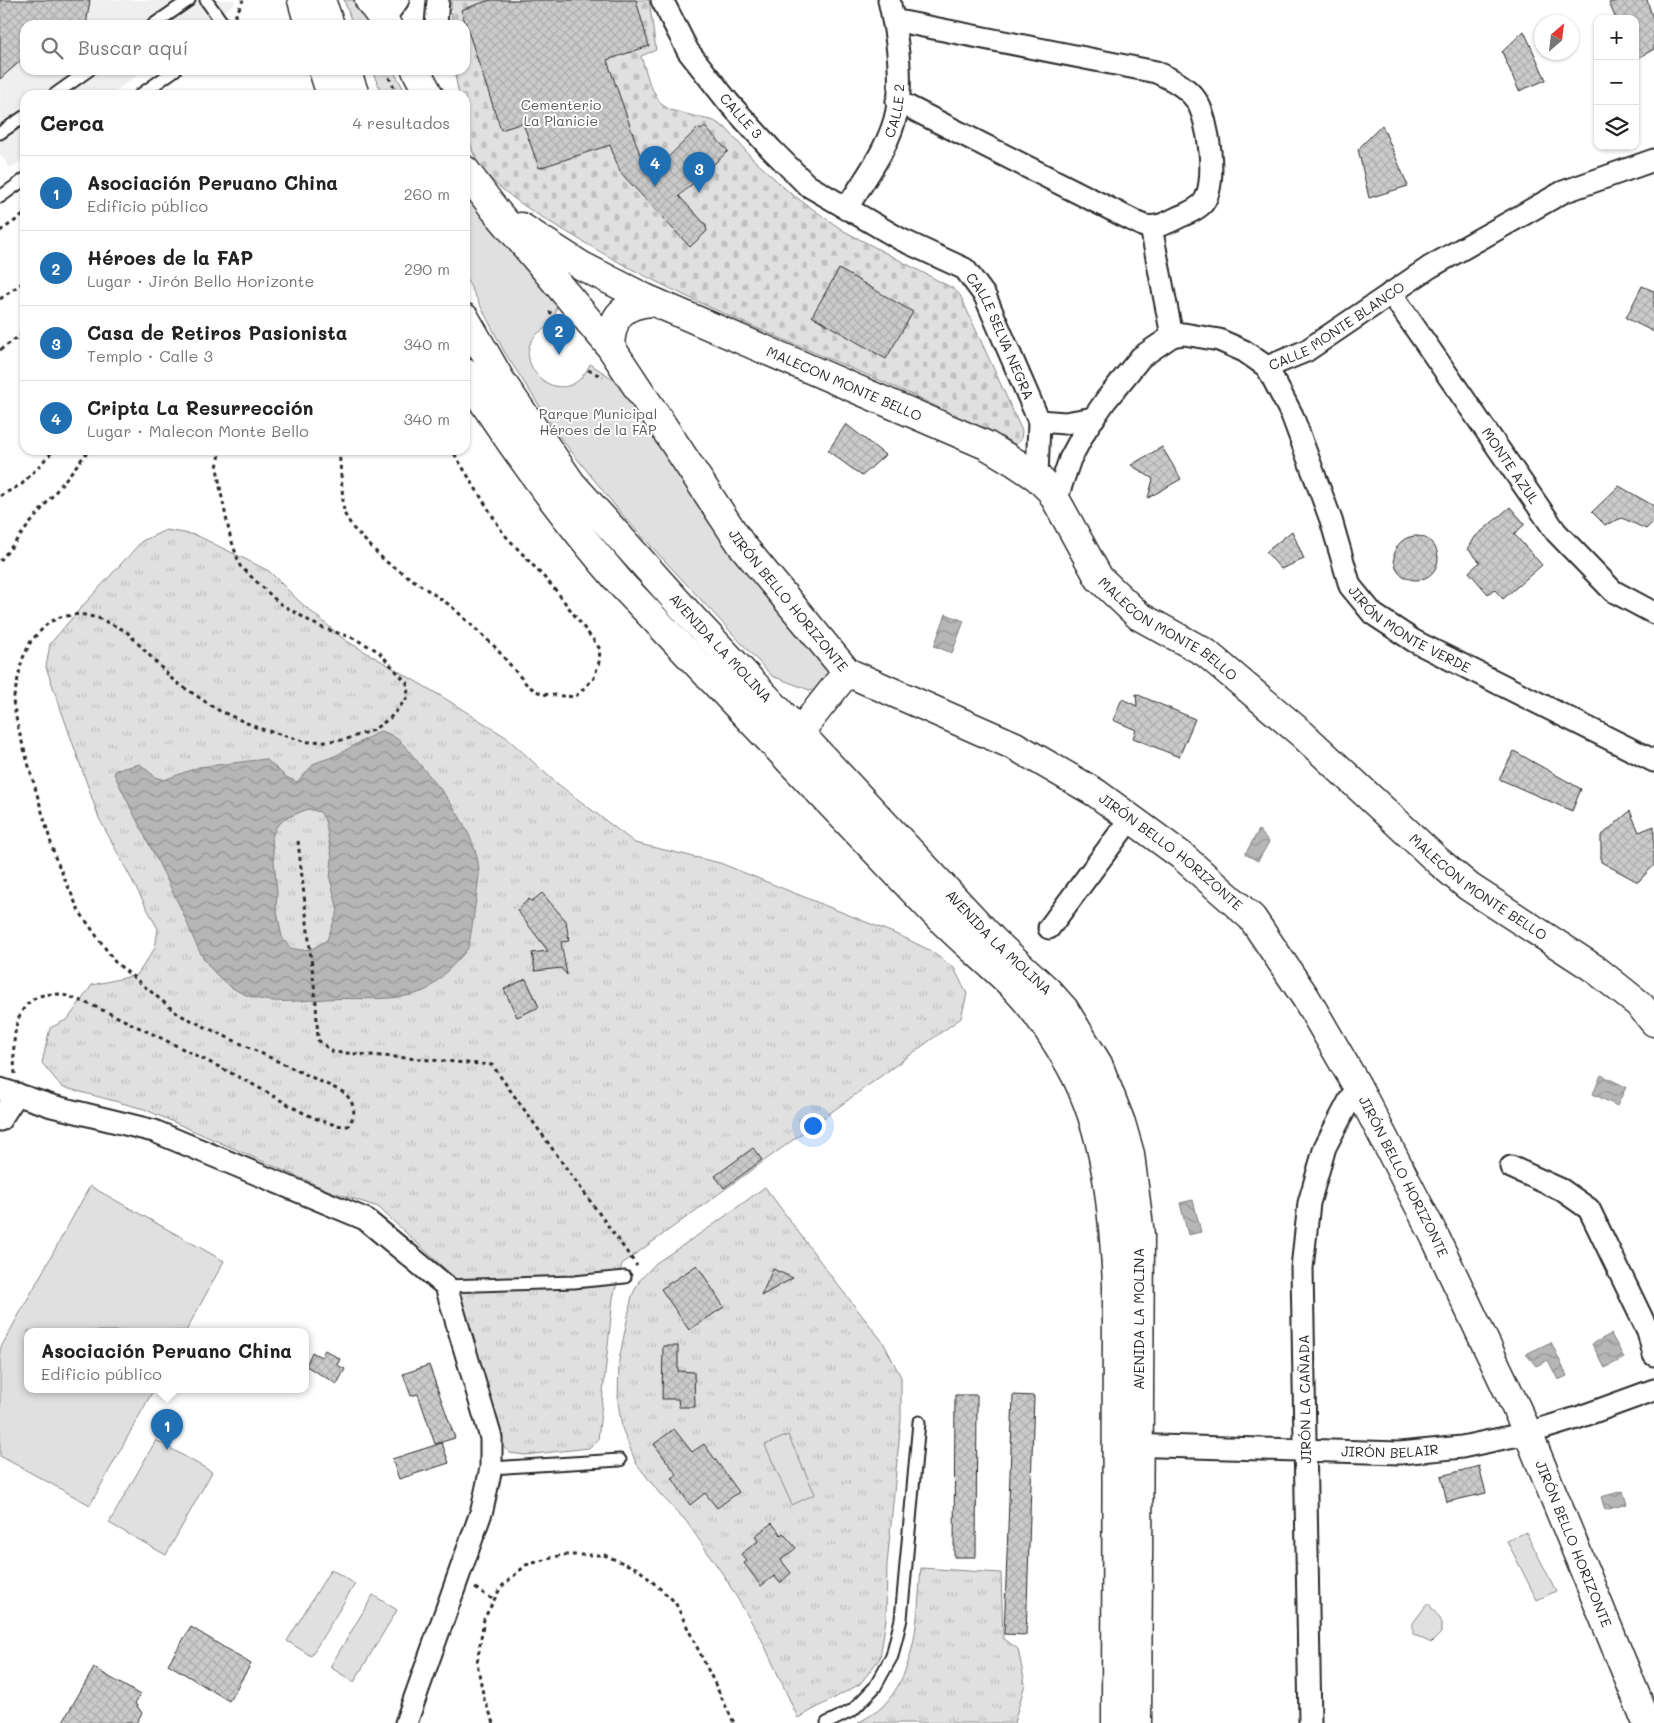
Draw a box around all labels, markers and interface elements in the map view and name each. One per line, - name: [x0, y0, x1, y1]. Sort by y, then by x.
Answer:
- north arrow: [1534, 15, 1579, 60]
- map controls: [1594, 15, 1639, 150]
- button: +: [1594, 15, 1639, 60]
- search box: [20, 20, 470, 75]
- icon: search: [38, 34, 66, 62]
- text: Buscar aquí: [78, 35, 188, 60]
- button: −: [1594, 60, 1639, 105]
- street label: CALLE 2: [879, 83, 908, 140]
- street label: CALLE 3: [716, 89, 767, 142]
- park label: Cementerio La Planicie: [521, 95, 601, 130]
- button: layers: [1594, 105, 1639, 150]
- text: Cerca: [40, 109, 105, 136]
- text: 4 resultados: [353, 112, 450, 133]
- pin: 4: [639, 146, 671, 187]
- pin: 3: [683, 152, 715, 193]
- text: Asociación Peruano China: [87, 170, 338, 195]
- text: 1: [52, 183, 60, 204]
- text: 260 m: [404, 183, 450, 204]
- text: Edificio público: [87, 195, 208, 216]
- text: Héroes de la FAP: [87, 245, 253, 270]
- text: 2: [52, 258, 60, 279]
- text: 290 m: [404, 258, 450, 279]
- street label: CALLE SELVA NEGRA: [962, 269, 1039, 402]
- text: Lugar · Jirón Bello Horizonte: [87, 270, 314, 291]
- street label: CALLE MONTE BLANCO: [1265, 277, 1408, 374]
- pin: 2: [543, 314, 575, 355]
- text: Casa de Retiros Pasionista: [87, 320, 347, 345]
- text: 3: [51, 333, 61, 354]
- text: 340 m: [403, 333, 450, 354]
- street label: MALECON MONTE BELLO: [764, 341, 925, 425]
- text: Templo · Calle 3: [87, 345, 213, 366]
- text: Cripta La Resurrección: [87, 395, 314, 420]
- park label: Parque Municipal Héroes de la FAP: [539, 404, 657, 439]
- text: 4: [51, 408, 61, 429]
- text: 340 m: [403, 408, 450, 429]
- text: Lugar · Malecon Monte Bello: [87, 420, 309, 441]
- street label: MONTE AZUL: [1478, 424, 1544, 508]
- street label: JIRÓN BELLO HORIZONTE: [725, 525, 853, 675]
- street label: MALECON MONTE BELLO: [1095, 572, 1242, 685]
- street label: JIRÓN MONTE VERDE: [1344, 581, 1474, 677]
- street label: AVENIDA LA MOLINA: [666, 589, 776, 706]
- street label: JIRÓN BELLO HORIZONTE: [1095, 788, 1247, 914]
- street label: MALECON MONTE BELLO: [1406, 829, 1551, 944]
- street label: AVENIDA LA MOLINA: [942, 885, 1056, 999]
- street label: JIRÓN BELLO HORIZONTE: [1355, 1092, 1453, 1260]
- your location: [800, 1113, 826, 1139]
- street label: AVENIDA LA MOLINA: [1129, 1248, 1148, 1390]
- popup: [24, 1328, 309, 1393]
- street label: JIRÓN LA CAÑADA: [1294, 1334, 1315, 1464]
- text: Asociación Peruano China: [41, 1338, 292, 1363]
- text: Edificio público: [41, 1363, 162, 1384]
- pin: 1: [151, 1409, 183, 1450]
- street label: JIRÓN BELAIR: [1341, 1439, 1439, 1462]
- street label: JIRÓN BELLO HORIZONTE: [1531, 1457, 1617, 1630]

